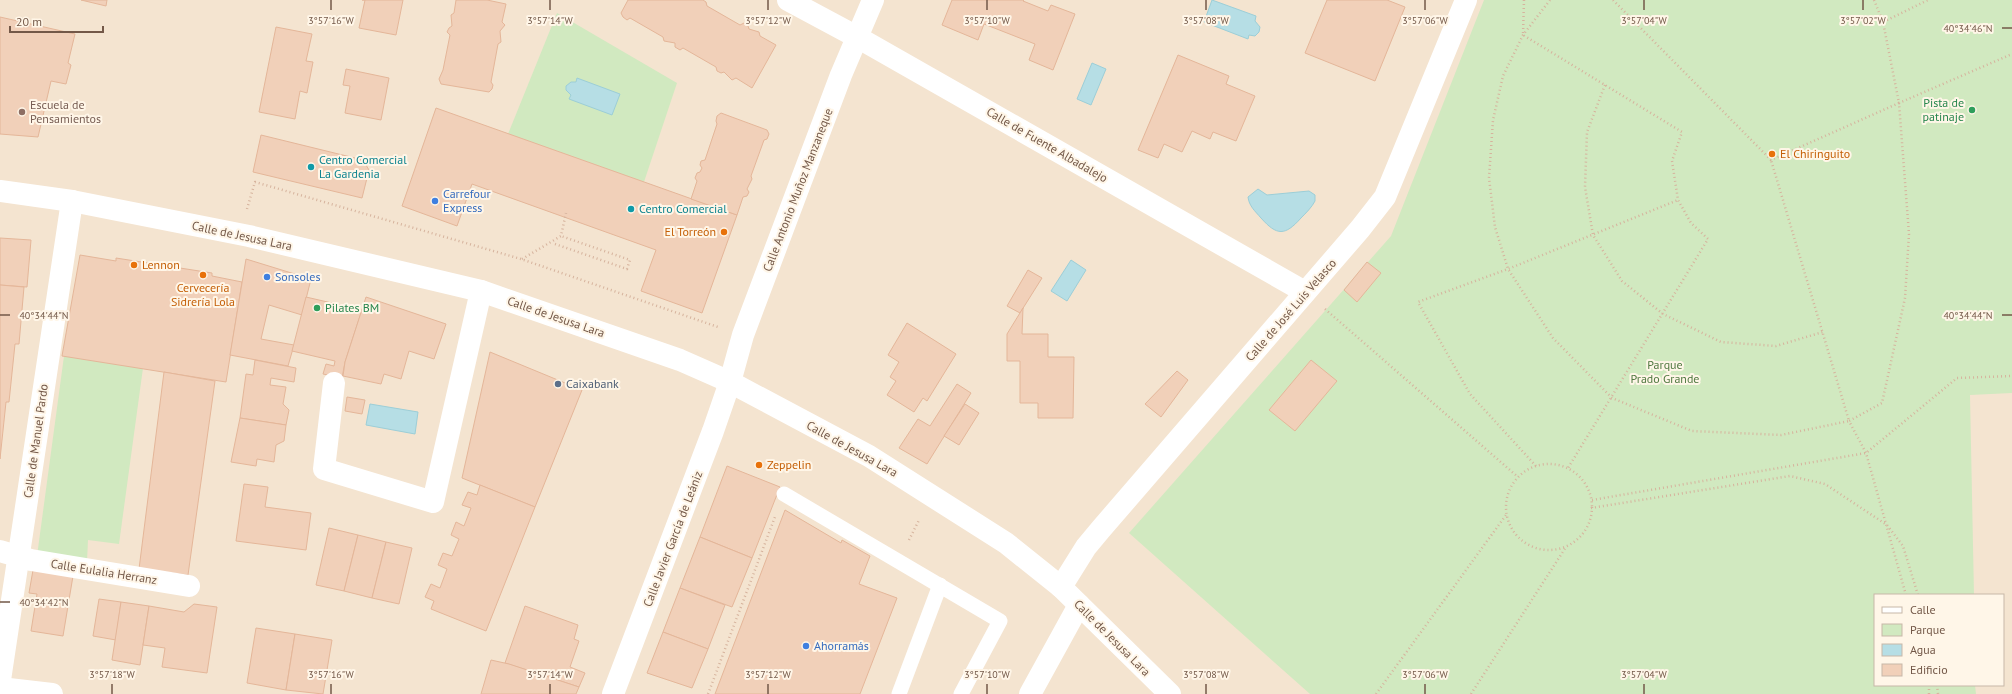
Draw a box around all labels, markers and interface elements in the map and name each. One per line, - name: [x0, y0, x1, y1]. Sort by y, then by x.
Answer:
- scale bar: [10, 8, 103, 34]
- text: 20 m: [16, 14, 42, 29]
- text: 3°57'16"W: [308, 14, 355, 27]
- text: 3°57'14"W: [527, 14, 574, 27]
- text: 3°57'12"W: [745, 14, 792, 27]
- text: 3°57'10"W: [964, 14, 1011, 27]
- text: 3°57'08"W: [1183, 14, 1230, 27]
- text: 3°57'06"W: [1402, 14, 1449, 27]
- text: 3°57'04"W: [1621, 14, 1668, 27]
- text: 3°57'02"W: [1840, 14, 1887, 27]
- text: 40°34'46"N: [1943, 22, 1993, 35]
- place label: Pista de patinaje: [1922, 95, 1964, 124]
- place label: Escuela de Pensamientos: [30, 97, 101, 126]
- street label: Calle de Fuente Albadalejo: [984, 104, 1111, 185]
- marker: Pista de patinaje: [1967, 105, 1977, 115]
- street label: Calle Antonio Muñoz Manzaneque: [759, 106, 836, 274]
- marker: Escuela de Pensamientos: [17, 107, 27, 117]
- place label: El Chiringuito: [1780, 146, 1850, 161]
- marker: El Chiringuito: [1767, 149, 1777, 159]
- place label: Centro Comercial La Gardenia: [319, 152, 407, 181]
- marker: Centro Comercial La Gardenia: [306, 162, 316, 172]
- place label: Carrefour Express: [443, 186, 491, 215]
- marker: Carrefour Express: [430, 196, 440, 206]
- place label: Centro Comercial: [639, 201, 727, 216]
- marker: Centro Comercial: [626, 204, 636, 214]
- street label: Calle de Jesusa Lara: [191, 218, 294, 253]
- place label: El Torreón: [665, 224, 716, 239]
- marker: El Torreón: [719, 227, 729, 237]
- street label: Calle de José Luis Velasco: [1242, 255, 1339, 364]
- place label: Lennon: [142, 257, 180, 272]
- marker: Lennon: [129, 260, 139, 270]
- place label: Sonsoles: [275, 269, 321, 284]
- marker: Cervecería Sidrería Lola: [198, 270, 208, 280]
- marker: Sonsoles: [262, 272, 272, 282]
- place label: Cervecería Sidrería Lola: [171, 280, 235, 309]
- street label: Calle de Jesusa Lara: [506, 293, 607, 340]
- place label: Pilates BM: [325, 300, 379, 315]
- marker: Pilates BM: [312, 303, 322, 313]
- text: 40°34'44"N: [19, 309, 69, 322]
- text: 40°34'44"N: [1943, 309, 1993, 322]
- park label: Parque Prado Grande: [1631, 357, 1699, 386]
- place label: Caixabank: [566, 376, 619, 391]
- marker: Caixabank: [553, 379, 563, 389]
- street label: Calle de Manuel Pardo: [20, 383, 51, 499]
- street label: Calle de Jesusa Lara: [804, 417, 900, 480]
- place label: Zeppelin: [767, 457, 811, 472]
- marker: Zeppelin: [754, 460, 764, 470]
- street label: Calle Javier García de Leániz: [640, 469, 705, 609]
- street label: Calle Eulalia Herranz: [50, 556, 158, 587]
- legend: [1874, 594, 2004, 686]
- text: 40°34'42"N: [19, 596, 69, 609]
- street label: Calle de Jesusa Lara: [1071, 596, 1154, 679]
- text: Calle: [1910, 602, 1936, 617]
- text: Parque: [1910, 622, 1945, 637]
- place label: Ahorramás: [814, 638, 869, 653]
- marker: Ahorramás: [801, 641, 811, 651]
- text: Agua: [1910, 642, 1936, 657]
- text: Edificio: [1910, 662, 1948, 677]
- text: 3°57'18"W: [89, 668, 136, 681]
- text: 3°57'16"W: [308, 668, 355, 681]
- text: 3°57'14"W: [527, 668, 574, 681]
- text: 3°57'12"W: [745, 668, 792, 681]
- text: 3°57'10"W: [964, 668, 1011, 681]
- text: 3°57'08"W: [1183, 668, 1230, 681]
- text: 3°57'06"W: [1402, 668, 1449, 681]
- text: 3°57'04"W: [1621, 668, 1668, 681]

